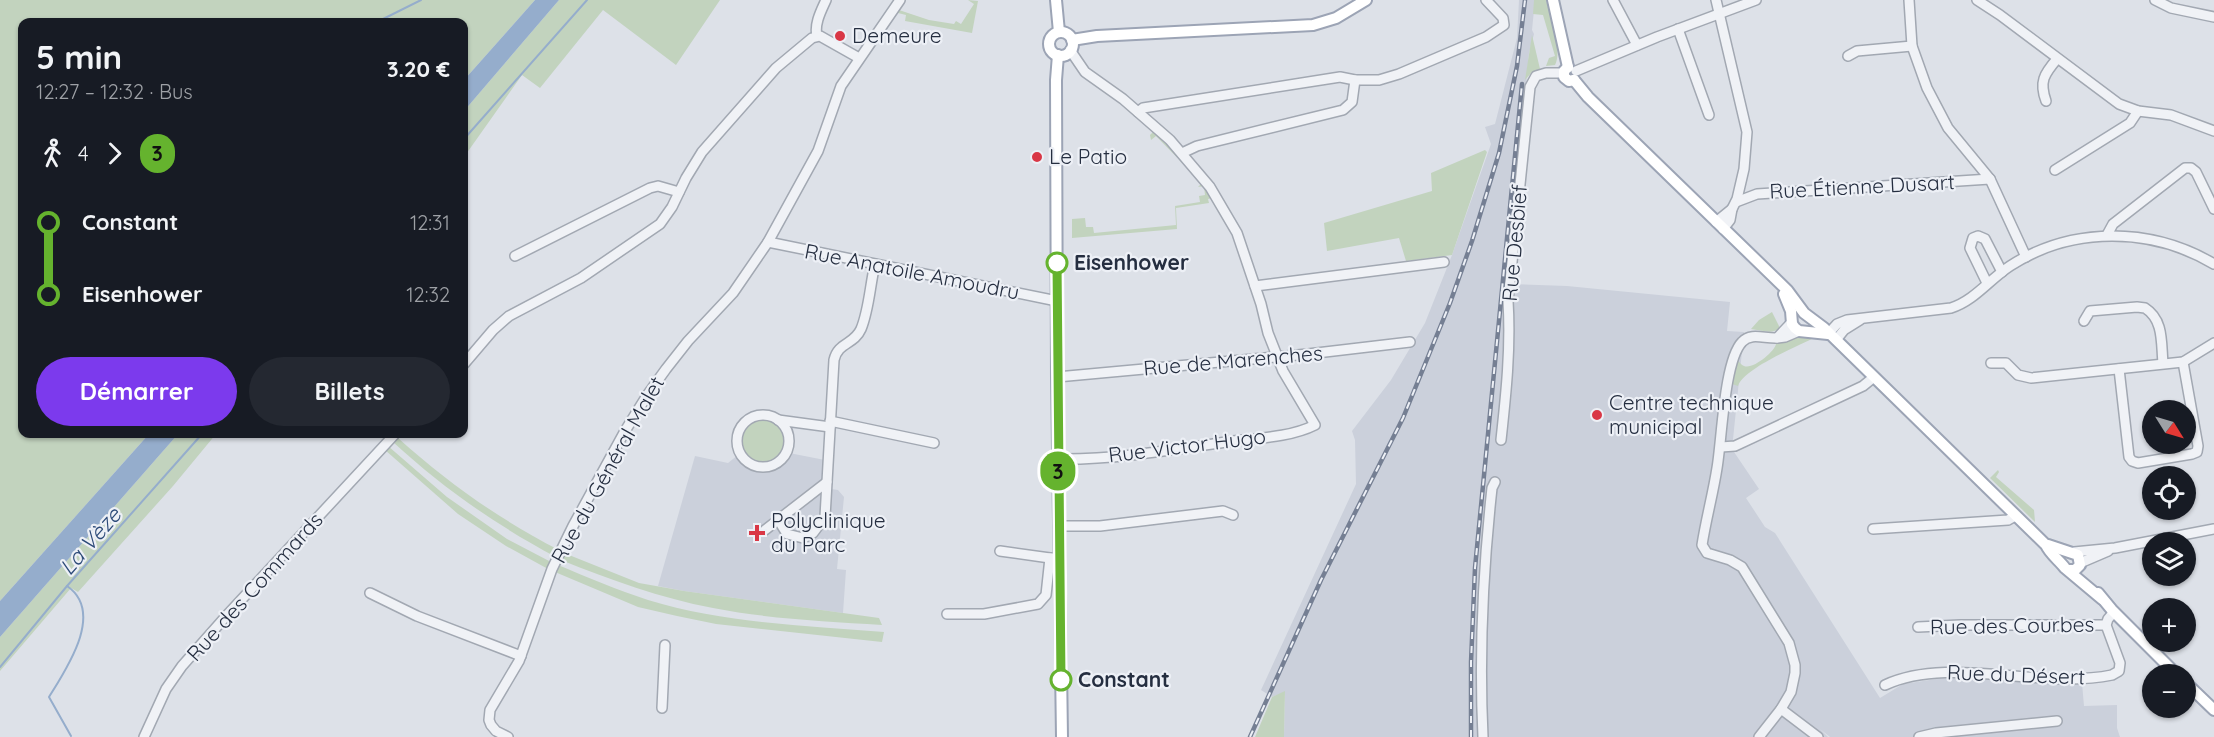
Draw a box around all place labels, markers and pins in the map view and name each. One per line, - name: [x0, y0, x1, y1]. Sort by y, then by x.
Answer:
- place label: Demeure: [852, 22, 942, 48]
- marker: Demeure: [833, 29, 847, 43]
- place label: Le Patio: [1049, 143, 1127, 169]
- marker: Le Patio: [1030, 150, 1044, 164]
- place label: Eisenhower: [1074, 249, 1189, 275]
- marker: Eisenhower: [1046, 252, 1068, 274]
- place label: Centre technique municipal: [1609, 389, 1774, 439]
- marker: Centre technique municipal: [1590, 408, 1604, 422]
- place label: Polyclinique du Parc: [771, 507, 886, 557]
- marker: Polyclinique du Parc: [748, 524, 766, 542]
- place label: Constant: [1078, 666, 1170, 692]
- marker: Constant: [1050, 669, 1072, 691]

